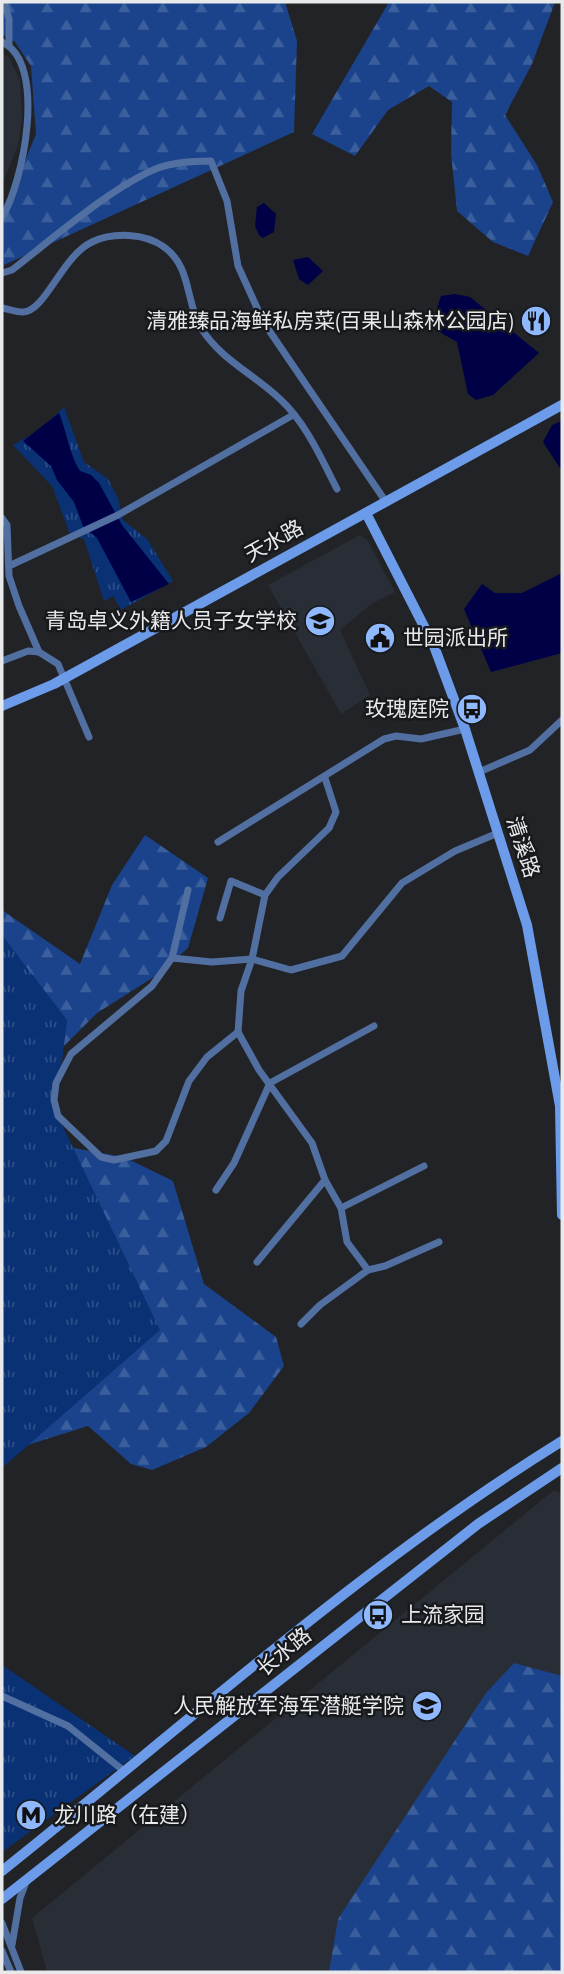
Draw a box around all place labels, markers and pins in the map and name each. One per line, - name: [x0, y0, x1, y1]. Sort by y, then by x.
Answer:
- restaurant icon: 清雅臻品海鲜私房菜(百果山森林公园店): [519, 304, 553, 338]
- place label: 清雅臻品海鲜私房菜(百果山森林公园店): [146, 307, 513, 334]
- school or university icon: 青岛卓义外籍人员子女学校: [303, 604, 337, 638]
- place label: 青岛卓义外籍人员子女学校: [45, 607, 297, 634]
- public building icon: 世园派出所: [363, 621, 397, 655]
- place label: 世园派出所: [403, 624, 508, 651]
- bus stop icon: 玫瑰庭院: [455, 692, 489, 726]
- place label: 玫瑰庭院: [365, 695, 449, 722]
- bus stop icon: 上流家园: [361, 1598, 395, 1632]
- place label: 上流家园: [401, 1601, 485, 1628]
- school or university icon: 人民解放军海军潜艇学院: [410, 1689, 444, 1723]
- place label: 人民解放军海军潜艇学院: [173, 1692, 404, 1719]
- metro station icon: 龙川路（在建）: [14, 1798, 48, 1832]
- place label: 龙川路（在建）: [54, 1801, 201, 1828]

